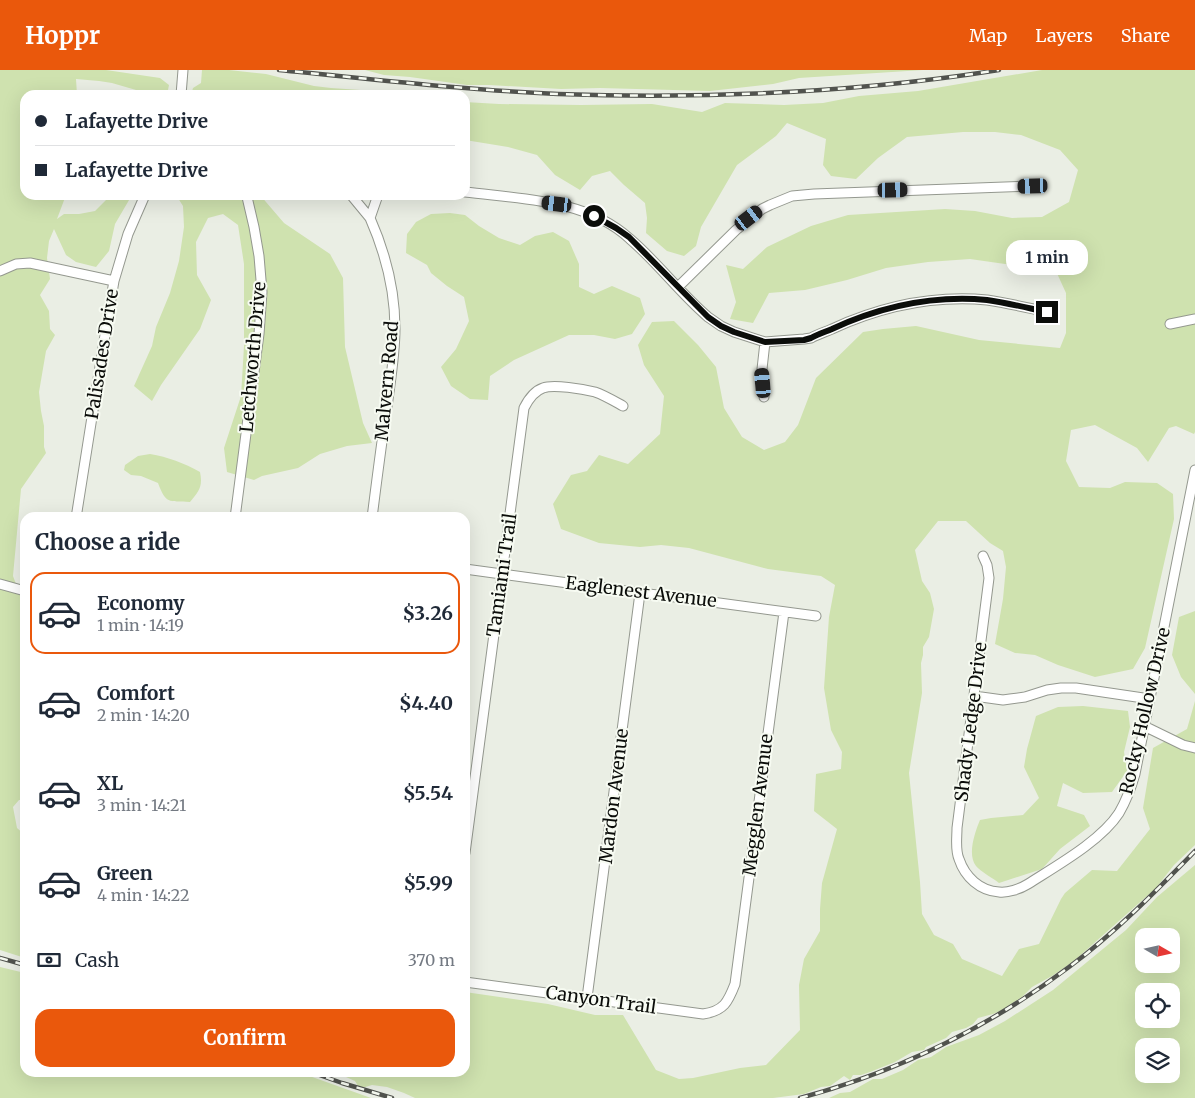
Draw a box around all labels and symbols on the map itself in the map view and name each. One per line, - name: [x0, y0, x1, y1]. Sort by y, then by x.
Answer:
- car: [1017, 178, 1048, 194]
- car: [877, 182, 908, 198]
- car: [541, 195, 572, 213]
- car: [732, 203, 765, 233]
- route start: [583, 205, 605, 227]
- callout: 1 min: [1006, 240, 1088, 274]
- street label: Letchworth Drive: [234, 281, 271, 433]
- street label: Palisades Drive: [80, 287, 123, 421]
- route end: [1036, 301, 1058, 323]
- street label: Malvern Road: [370, 320, 403, 442]
- car: [754, 367, 771, 399]
- street label: Tamiami Trail: [481, 511, 522, 638]
- street label: Eaglenest Avenue: [564, 571, 718, 612]
- street label: Rocky Hollow Drive: [1114, 625, 1175, 797]
- street label: Shady Ledge Drive: [949, 641, 992, 803]
- street label: Mardon Avenue: [594, 727, 633, 865]
- street label: Megglen Avenue: [737, 732, 778, 877]
- north arrow: [1135, 928, 1180, 972]
- street label: Canyon Trail: [544, 980, 658, 1019]

